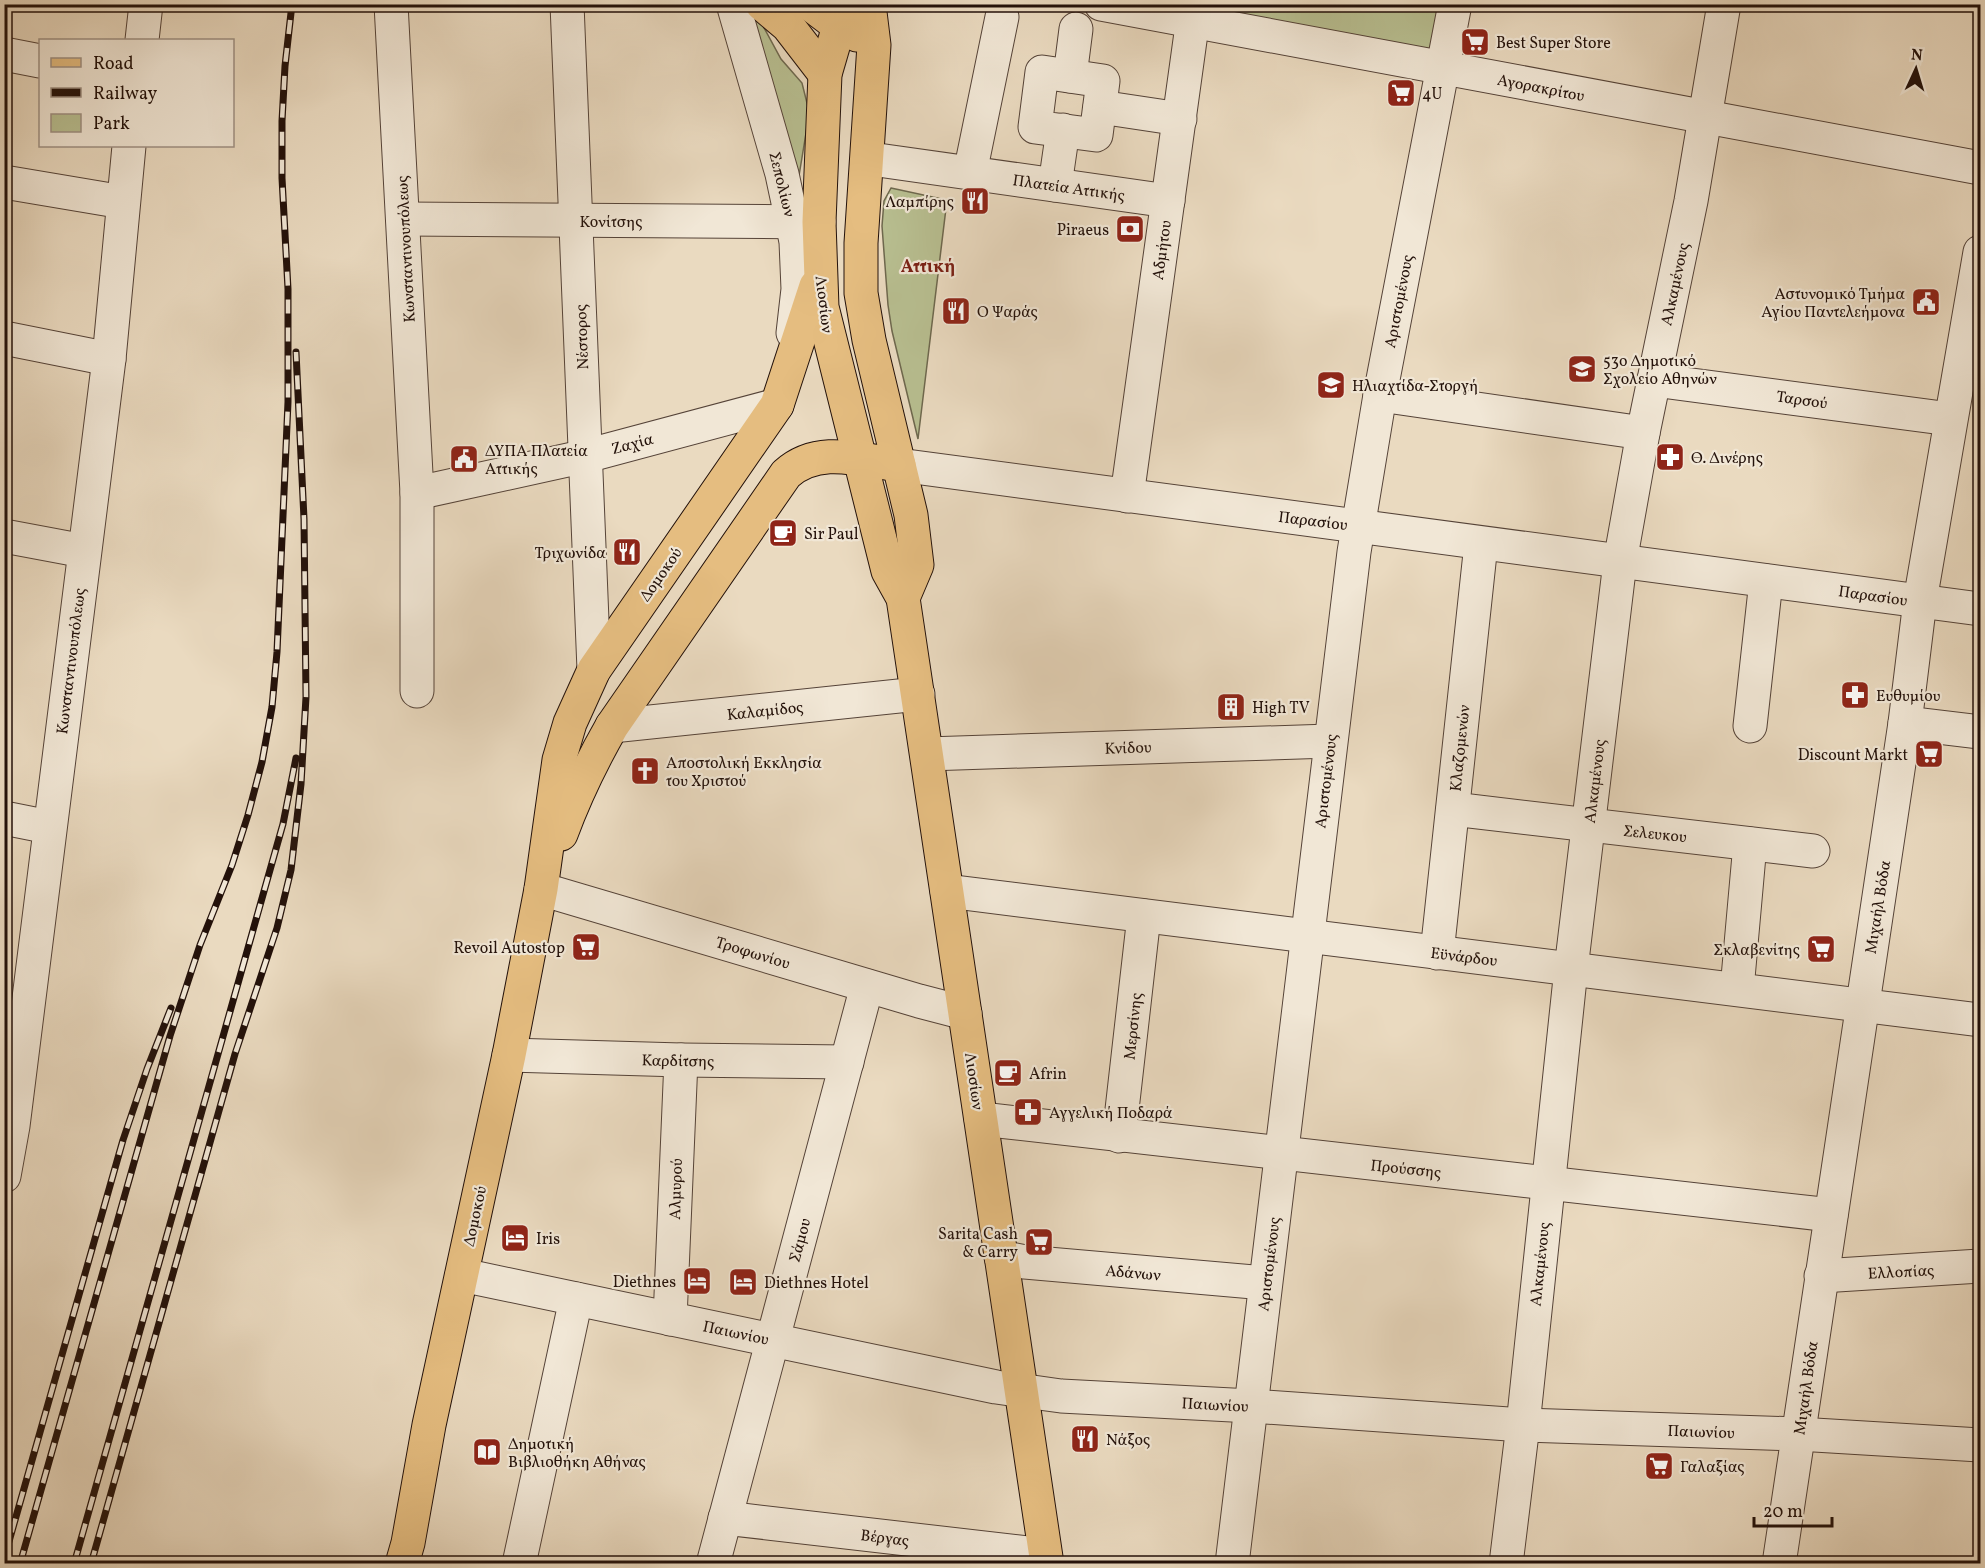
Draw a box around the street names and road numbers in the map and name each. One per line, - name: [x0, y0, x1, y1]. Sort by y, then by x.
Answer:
- street label: Αγορακρίτου: [1495, 70, 1586, 108]
- street label: Σεπολίων: [762, 150, 800, 220]
- street label: Πλατεία Αττικής: [1011, 170, 1126, 208]
- street label: Κωνσταντινουπόλεως: [392, 175, 422, 323]
- street label: Κονίτσης: [580, 212, 642, 234]
- street label: Αδμήτου: [1148, 219, 1178, 281]
- street label: Αλκαμένους: [1656, 241, 1696, 328]
- street label: Αριστομένους: [1380, 253, 1420, 350]
- street label: Λιοσίων: [809, 274, 837, 334]
- street label: Νέστορος: [571, 304, 595, 370]
- street label: Ταρσού: [1775, 387, 1829, 415]
- street label: Ζαχία: [609, 429, 656, 461]
- street label: Παρασίου: [1277, 507, 1349, 537]
- street label: Δομοκού: [635, 543, 688, 607]
- street label: Παρασίου: [1837, 581, 1909, 613]
- street label: Κωνσταντινουπόλεως: [52, 587, 92, 736]
- street label: Καλαμίδος: [726, 697, 805, 727]
- street label: Κλαζομενών: [1445, 703, 1477, 793]
- street label: Αριστομένους: [1310, 733, 1344, 830]
- street label: Κνίδου: [1104, 737, 1152, 761]
- street label: Αλκαμένους: [1580, 738, 1612, 825]
- street label: Σελευκου: [1622, 821, 1688, 849]
- street label: Μιχαήλ Βόδα: [1861, 859, 1897, 956]
- street label: Τροφωνίου: [712, 932, 793, 976]
- street label: Εϋνάρδου: [1429, 943, 1499, 973]
- street label: Μερσίνης: [1120, 991, 1148, 1061]
- street label: Καρδίτσης: [641, 1050, 715, 1074]
- street label: Λιοσίων: [958, 1051, 988, 1112]
- street label: Προύσσης: [1369, 1155, 1442, 1185]
- street label: Αλμυρού: [665, 1158, 689, 1220]
- street label: Δομοκού: [459, 1184, 493, 1249]
- street label: Σάμου: [784, 1216, 817, 1265]
- street label: Αριστομένους: [1253, 1216, 1287, 1313]
- street label: Αλκαμένους: [1526, 1221, 1556, 1307]
- street label: Ελλοπίας: [1867, 1260, 1935, 1286]
- street label: Αδάνων: [1104, 1261, 1162, 1287]
- street label: Παιωνίου: [700, 1316, 771, 1352]
- street label: Μιχαήλ Βόδα: [1790, 1340, 1824, 1437]
- street label: Παιωνίου: [1181, 1393, 1249, 1419]
- street label: Παιωνίου: [1667, 1421, 1735, 1445]
- street label: Βέργας: [859, 1525, 910, 1553]

